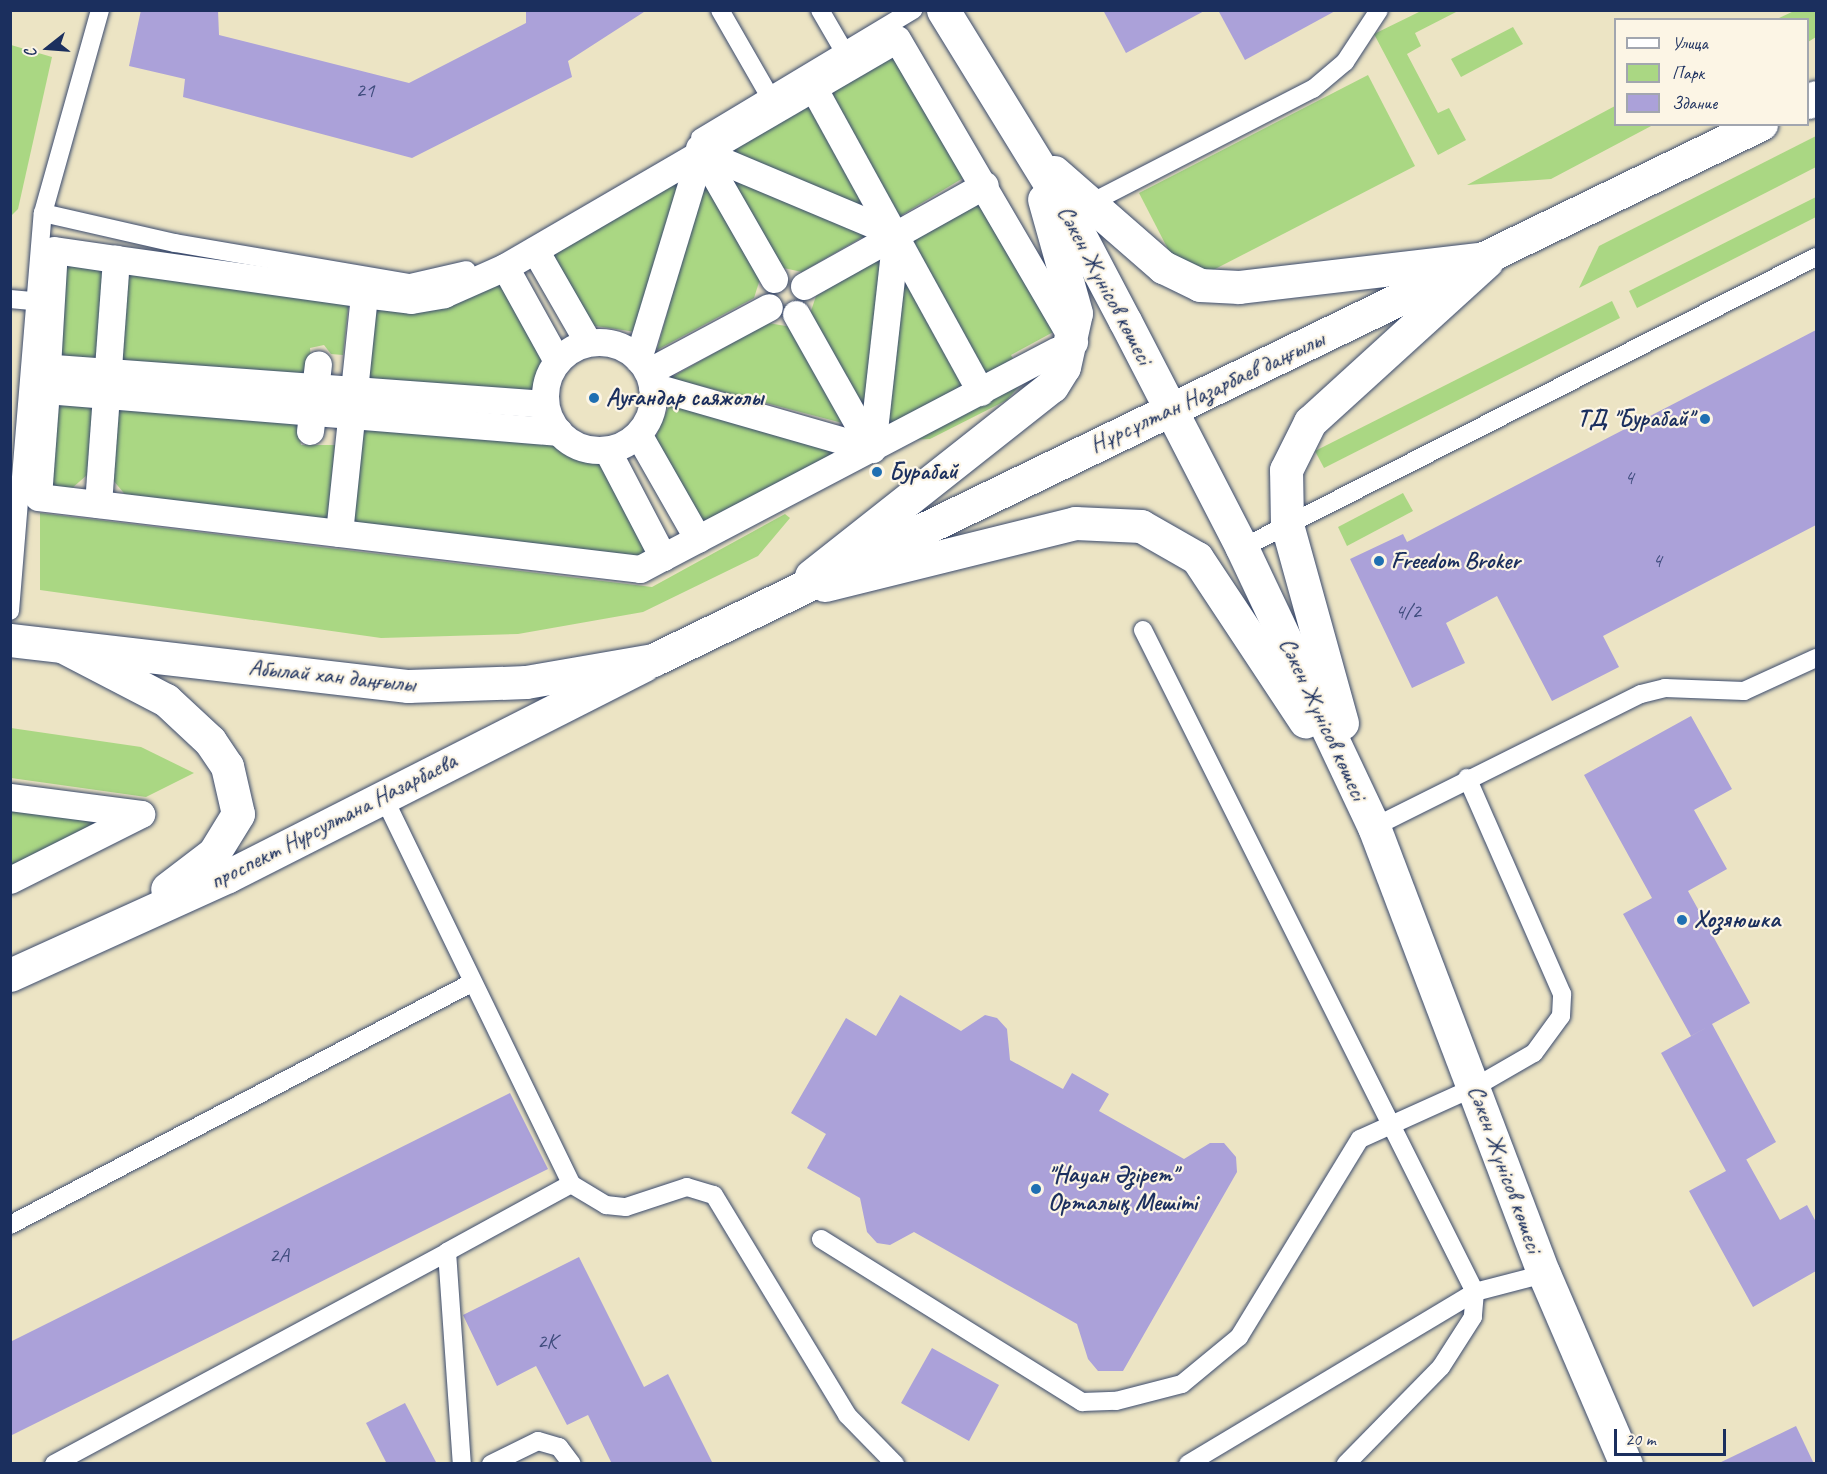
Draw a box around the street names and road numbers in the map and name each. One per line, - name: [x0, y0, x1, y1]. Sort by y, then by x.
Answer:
- street label: Сәкен Жүнісов көшесі: [1051, 200, 1159, 370]
- street label: Нұрсұлтан Назарбаев даңғылы: [1084, 325, 1330, 459]
- street label: Сәкен Жүнісов көшесі: [1273, 633, 1373, 805]
- street label: Абылай хан даңғылы: [247, 653, 417, 699]
- street label: проспект Нурсултана Назарбаева: [204, 746, 462, 896]
- street label: Сәкен Жүнісов көшесі: [1461, 1081, 1549, 1257]

